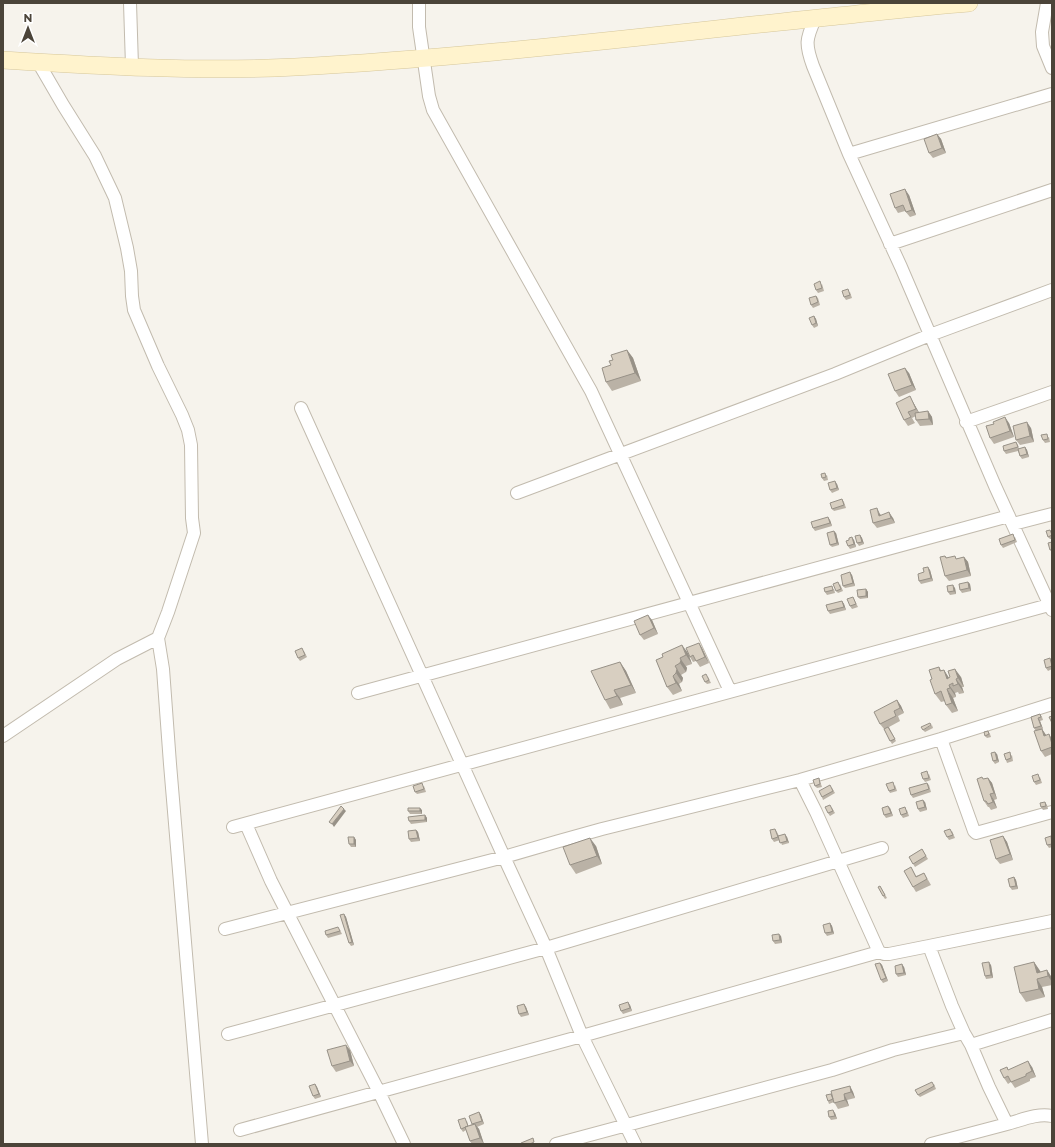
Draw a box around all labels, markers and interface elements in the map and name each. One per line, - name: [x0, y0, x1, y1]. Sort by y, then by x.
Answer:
- north arrow: [8, 8, 48, 48]
- text: N: [24, 11, 32, 25]

